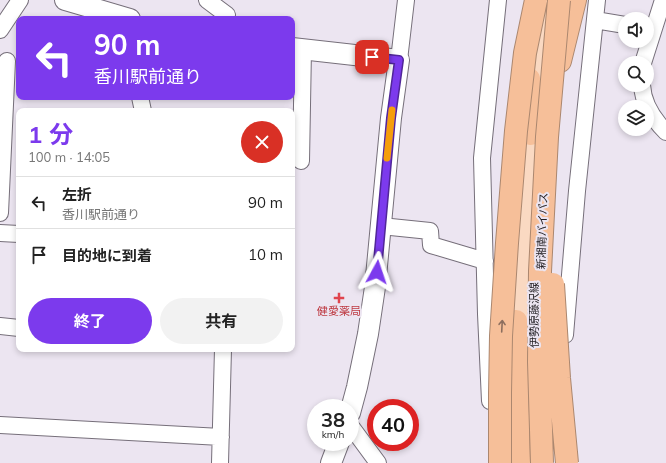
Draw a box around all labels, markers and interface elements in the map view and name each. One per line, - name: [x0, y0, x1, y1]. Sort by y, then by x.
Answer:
- map controls: [618, 12, 654, 136]
- button: sound: [618, 12, 654, 48]
- text: 90 m: [94, 27, 160, 62]
- icon: left: [28, 32, 80, 84]
- pin: [355, 40, 389, 74]
- icon: arrive: [361, 46, 383, 68]
- button: search: [618, 56, 654, 92]
- text: 香川駅前通り: [94, 65, 202, 88]
- button: layers: [618, 100, 654, 136]
- text: 1 分: [28, 119, 73, 149]
- button: close: [241, 121, 283, 163]
- text: 100 m · 14:05: [28, 149, 110, 165]
- text: 左折: [62, 185, 92, 204]
- icon: left: [28, 192, 50, 214]
- street label: 新湘南バイパス: [534, 192, 550, 270]
- text: 90 m: [248, 193, 283, 212]
- text: 香川駅前通り: [62, 206, 140, 222]
- icon: arrive: [28, 244, 50, 266]
- text: 10 m: [248, 245, 283, 264]
- text: 目的地に到着: [62, 246, 152, 265]
- position arrow: [356, 251, 398, 293]
- street label: 伊勢原藤沢線: [527, 282, 541, 348]
- marker: 健愛薬局: [334, 293, 344, 303]
- button: 終了: [28, 298, 152, 344]
- button: 共有: [160, 298, 283, 344]
- place label: 健愛薬局: [317, 304, 361, 318]
- one-way arrow: [498, 320, 505, 333]
- speed limit sign: 40: [367, 399, 419, 451]
- text: 38: [321, 407, 345, 432]
- text: km/h: [322, 428, 344, 441]

